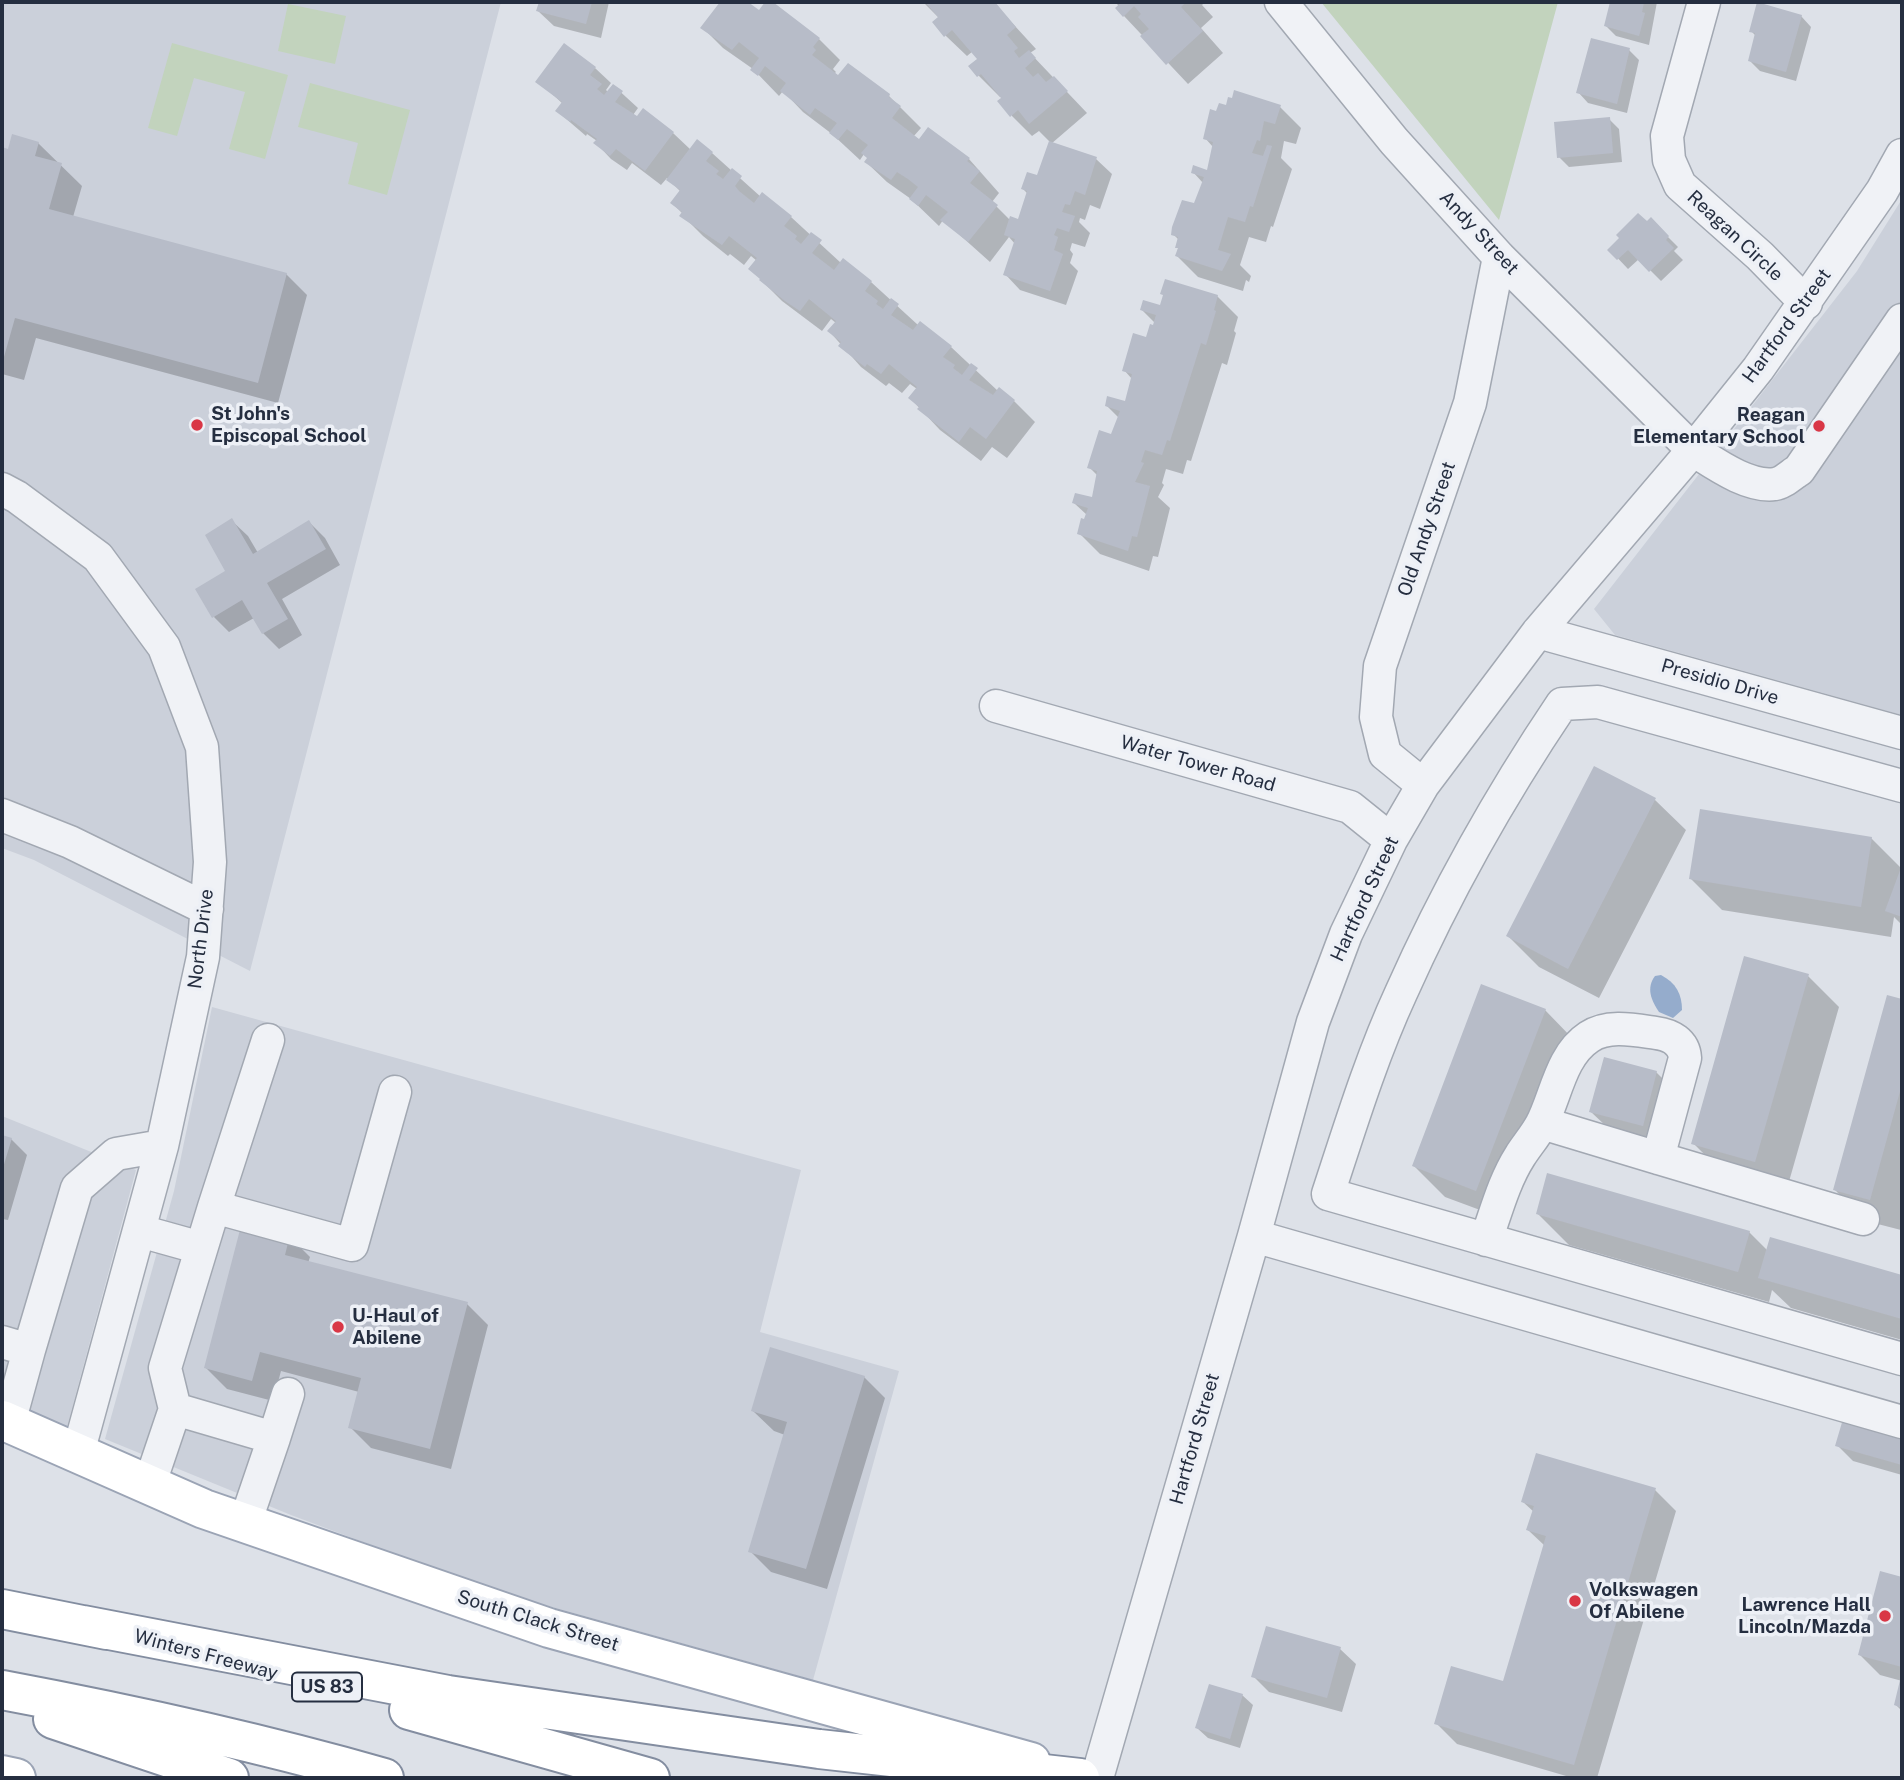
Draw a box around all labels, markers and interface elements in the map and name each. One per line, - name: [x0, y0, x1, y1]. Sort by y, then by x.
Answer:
- street label: Andy Street: [1434, 186, 1524, 280]
- street label: Reagan Circle: [1682, 186, 1788, 286]
- street label: Hartford Street: [1738, 264, 1836, 388]
- place label: St John's Episcopal School: [211, 403, 366, 447]
- place label: Reagan Elementary School: [1633, 404, 1805, 448]
- marker: St John's Episcopal School: [189, 417, 205, 433]
- marker: Reagan Elementary School: [1811, 418, 1827, 434]
- street label: Old Andy Street: [1393, 459, 1461, 599]
- street label: Presidio Drive: [1659, 654, 1781, 710]
- street label: Water Tower Road: [1118, 731, 1278, 797]
- street label: Hartford Street: [1326, 833, 1404, 965]
- street label: North Drive: [184, 888, 218, 990]
- place label: U-Haul of Abilene: [352, 1305, 439, 1349]
- marker: U-Haul of Abilene: [330, 1319, 346, 1335]
- street label: Hartford Street: [1165, 1371, 1225, 1507]
- place label: Volkswagen Of Abilene: [1589, 1579, 1698, 1623]
- street label: South Clack Street: [454, 1586, 622, 1656]
- marker: Volkswagen Of Abilene: [1567, 1593, 1583, 1609]
- place label: Lawrence Hall Lincoln/Mazda: [1738, 1594, 1871, 1638]
- marker: Lawrence Hall Lincoln/Mazda: [1877, 1608, 1893, 1624]
- street label: Winters Freeway: [132, 1625, 280, 1685]
- road number: US 83: [292, 1672, 362, 1702]

